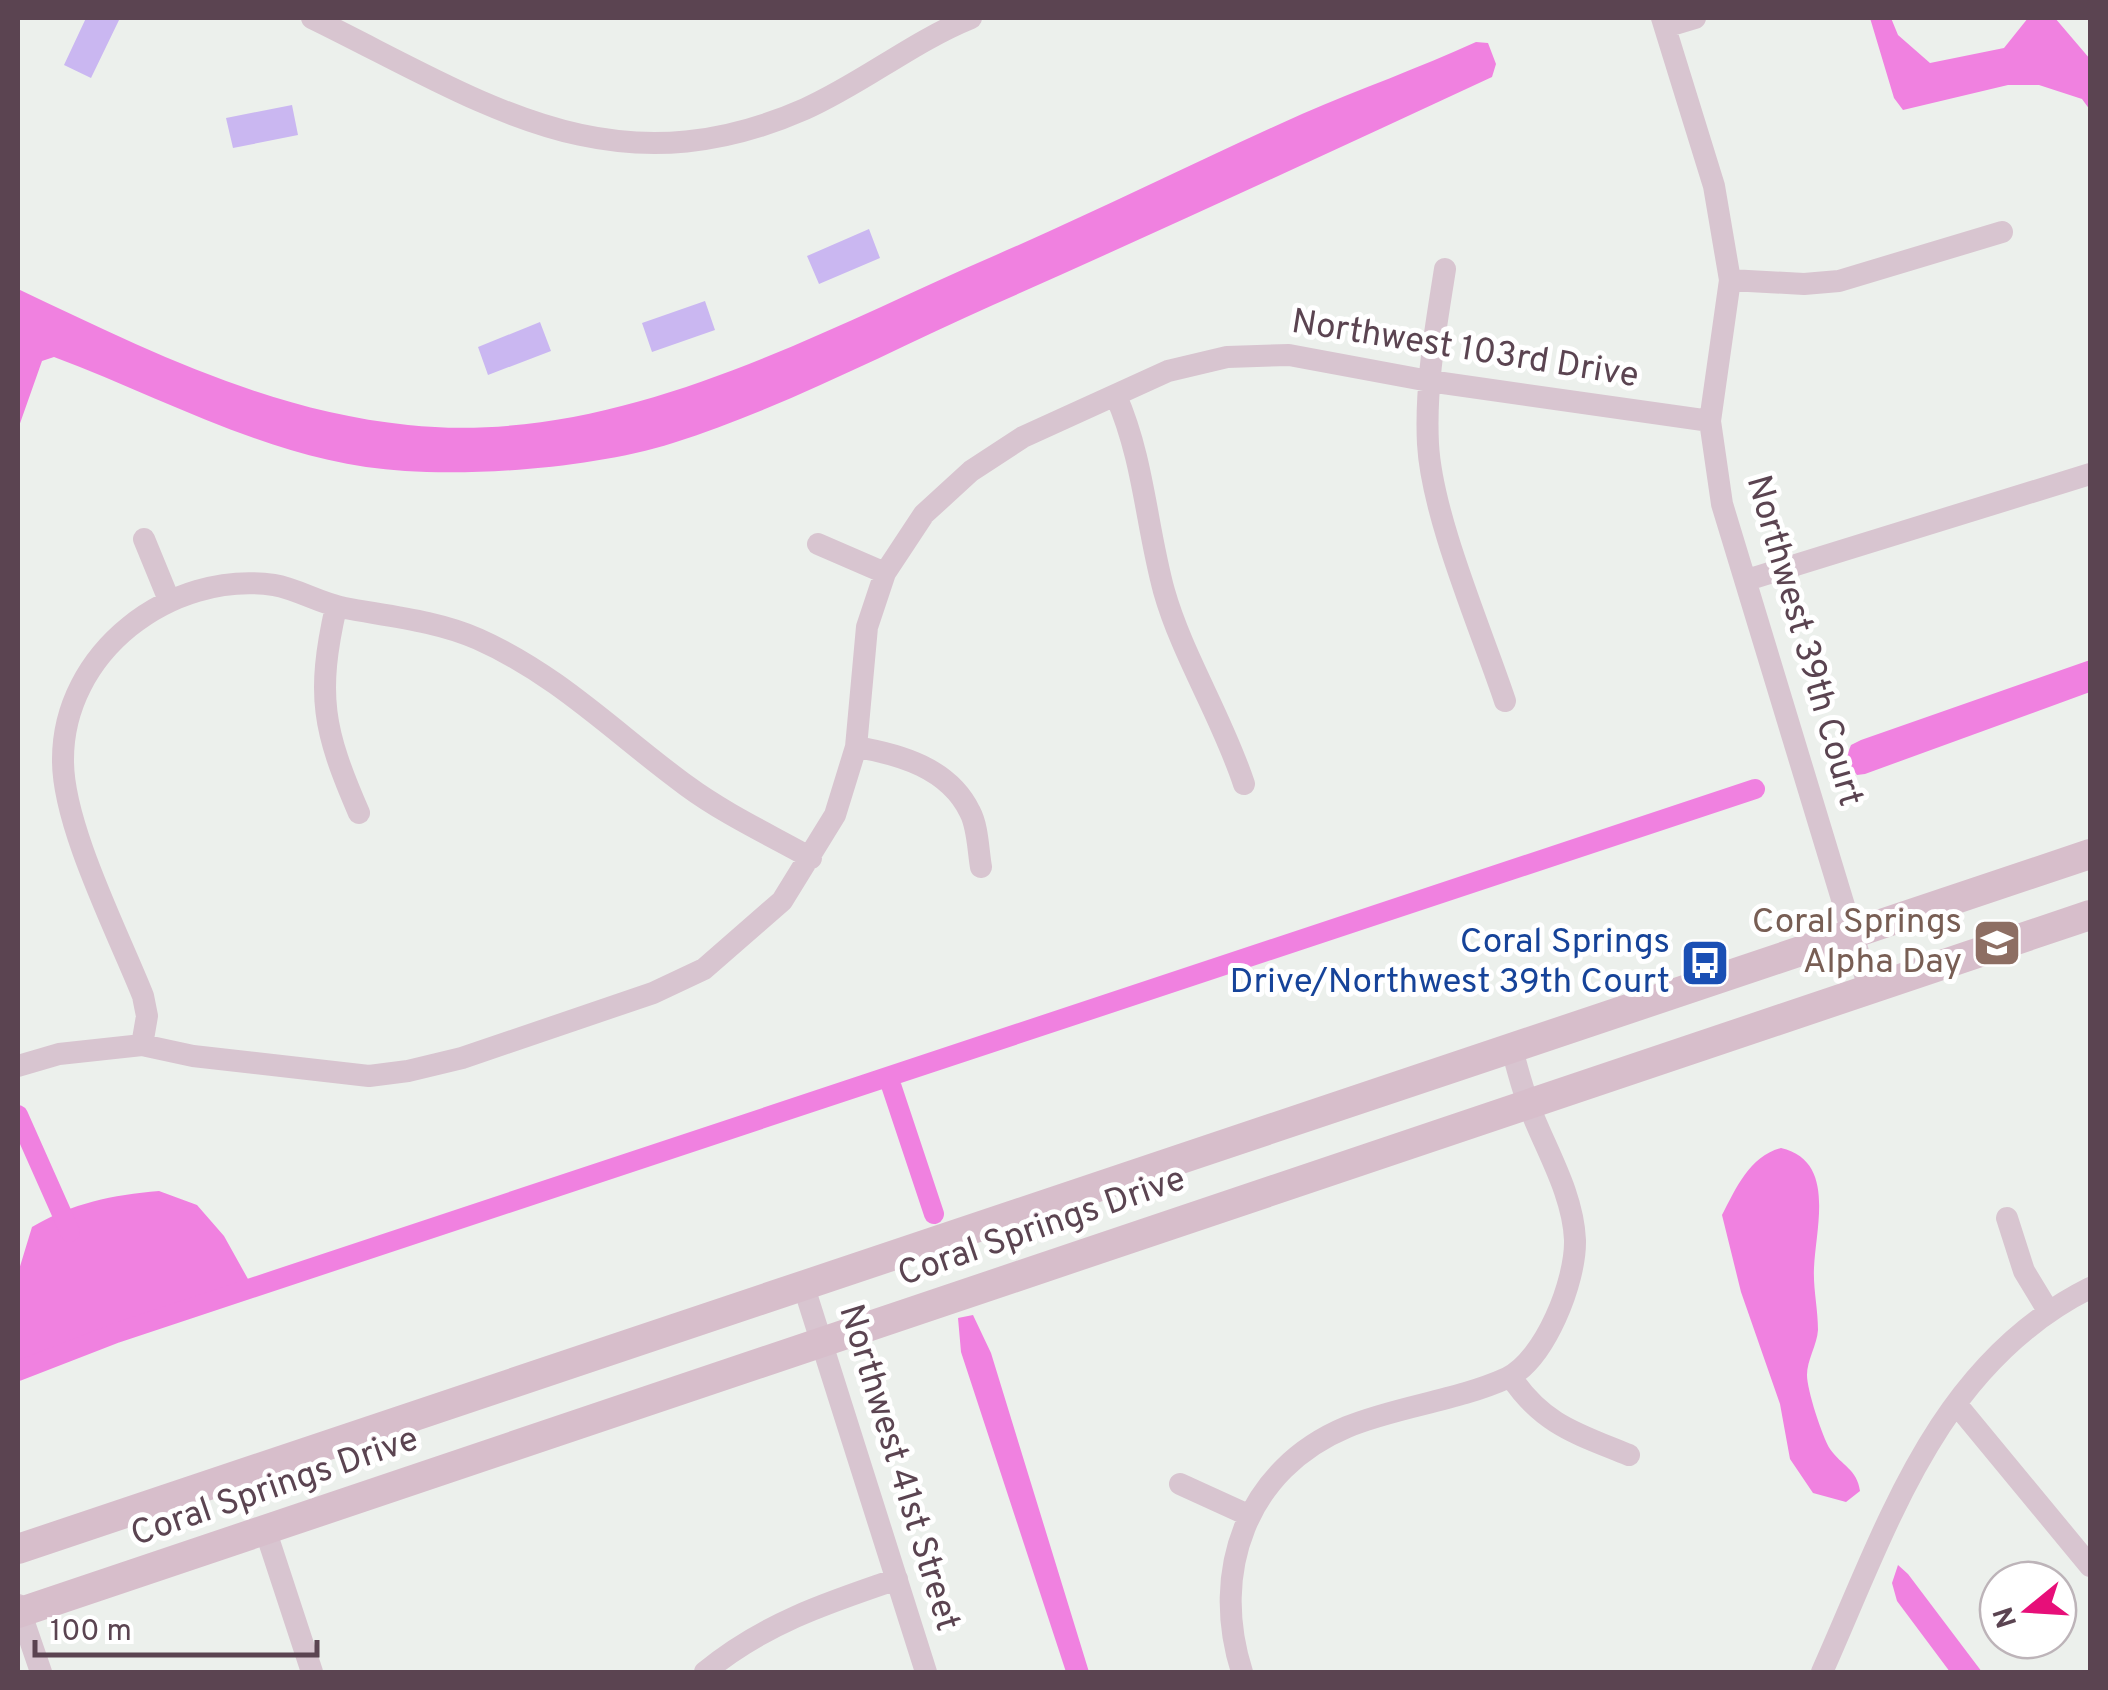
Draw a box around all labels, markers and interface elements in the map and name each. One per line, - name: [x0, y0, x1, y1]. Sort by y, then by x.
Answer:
- street label: Northwest 103rd Drive: [1288, 301, 1642, 399]
- street label: Northwest 39th Court: [1735, 470, 1871, 812]
- place label: Coral Springs Alpha Day: [1752, 901, 1962, 985]
- school or university icon: Coral Springs Alpha Day: [1971, 917, 2023, 969]
- place label: Coral Springs Drive/Northwest 39th Court: [1230, 921, 1670, 1005]
- bus stop icon: Coral Springs Drive/Northwest 39th Court: [1679, 937, 1731, 989]
- street label: Coral Springs Drive: [892, 1158, 1192, 1298]
- street label: Northwest 41st Street: [827, 1300, 969, 1636]
- street label: Coral Springs Drive: [125, 1418, 425, 1558]
- north arrow: [1978, 1560, 2078, 1660]
- scale bar: [35, 1595, 318, 1657]
- text: N: [1987, 1602, 2027, 1632]
- text: 100 m: [50, 1614, 132, 1651]

